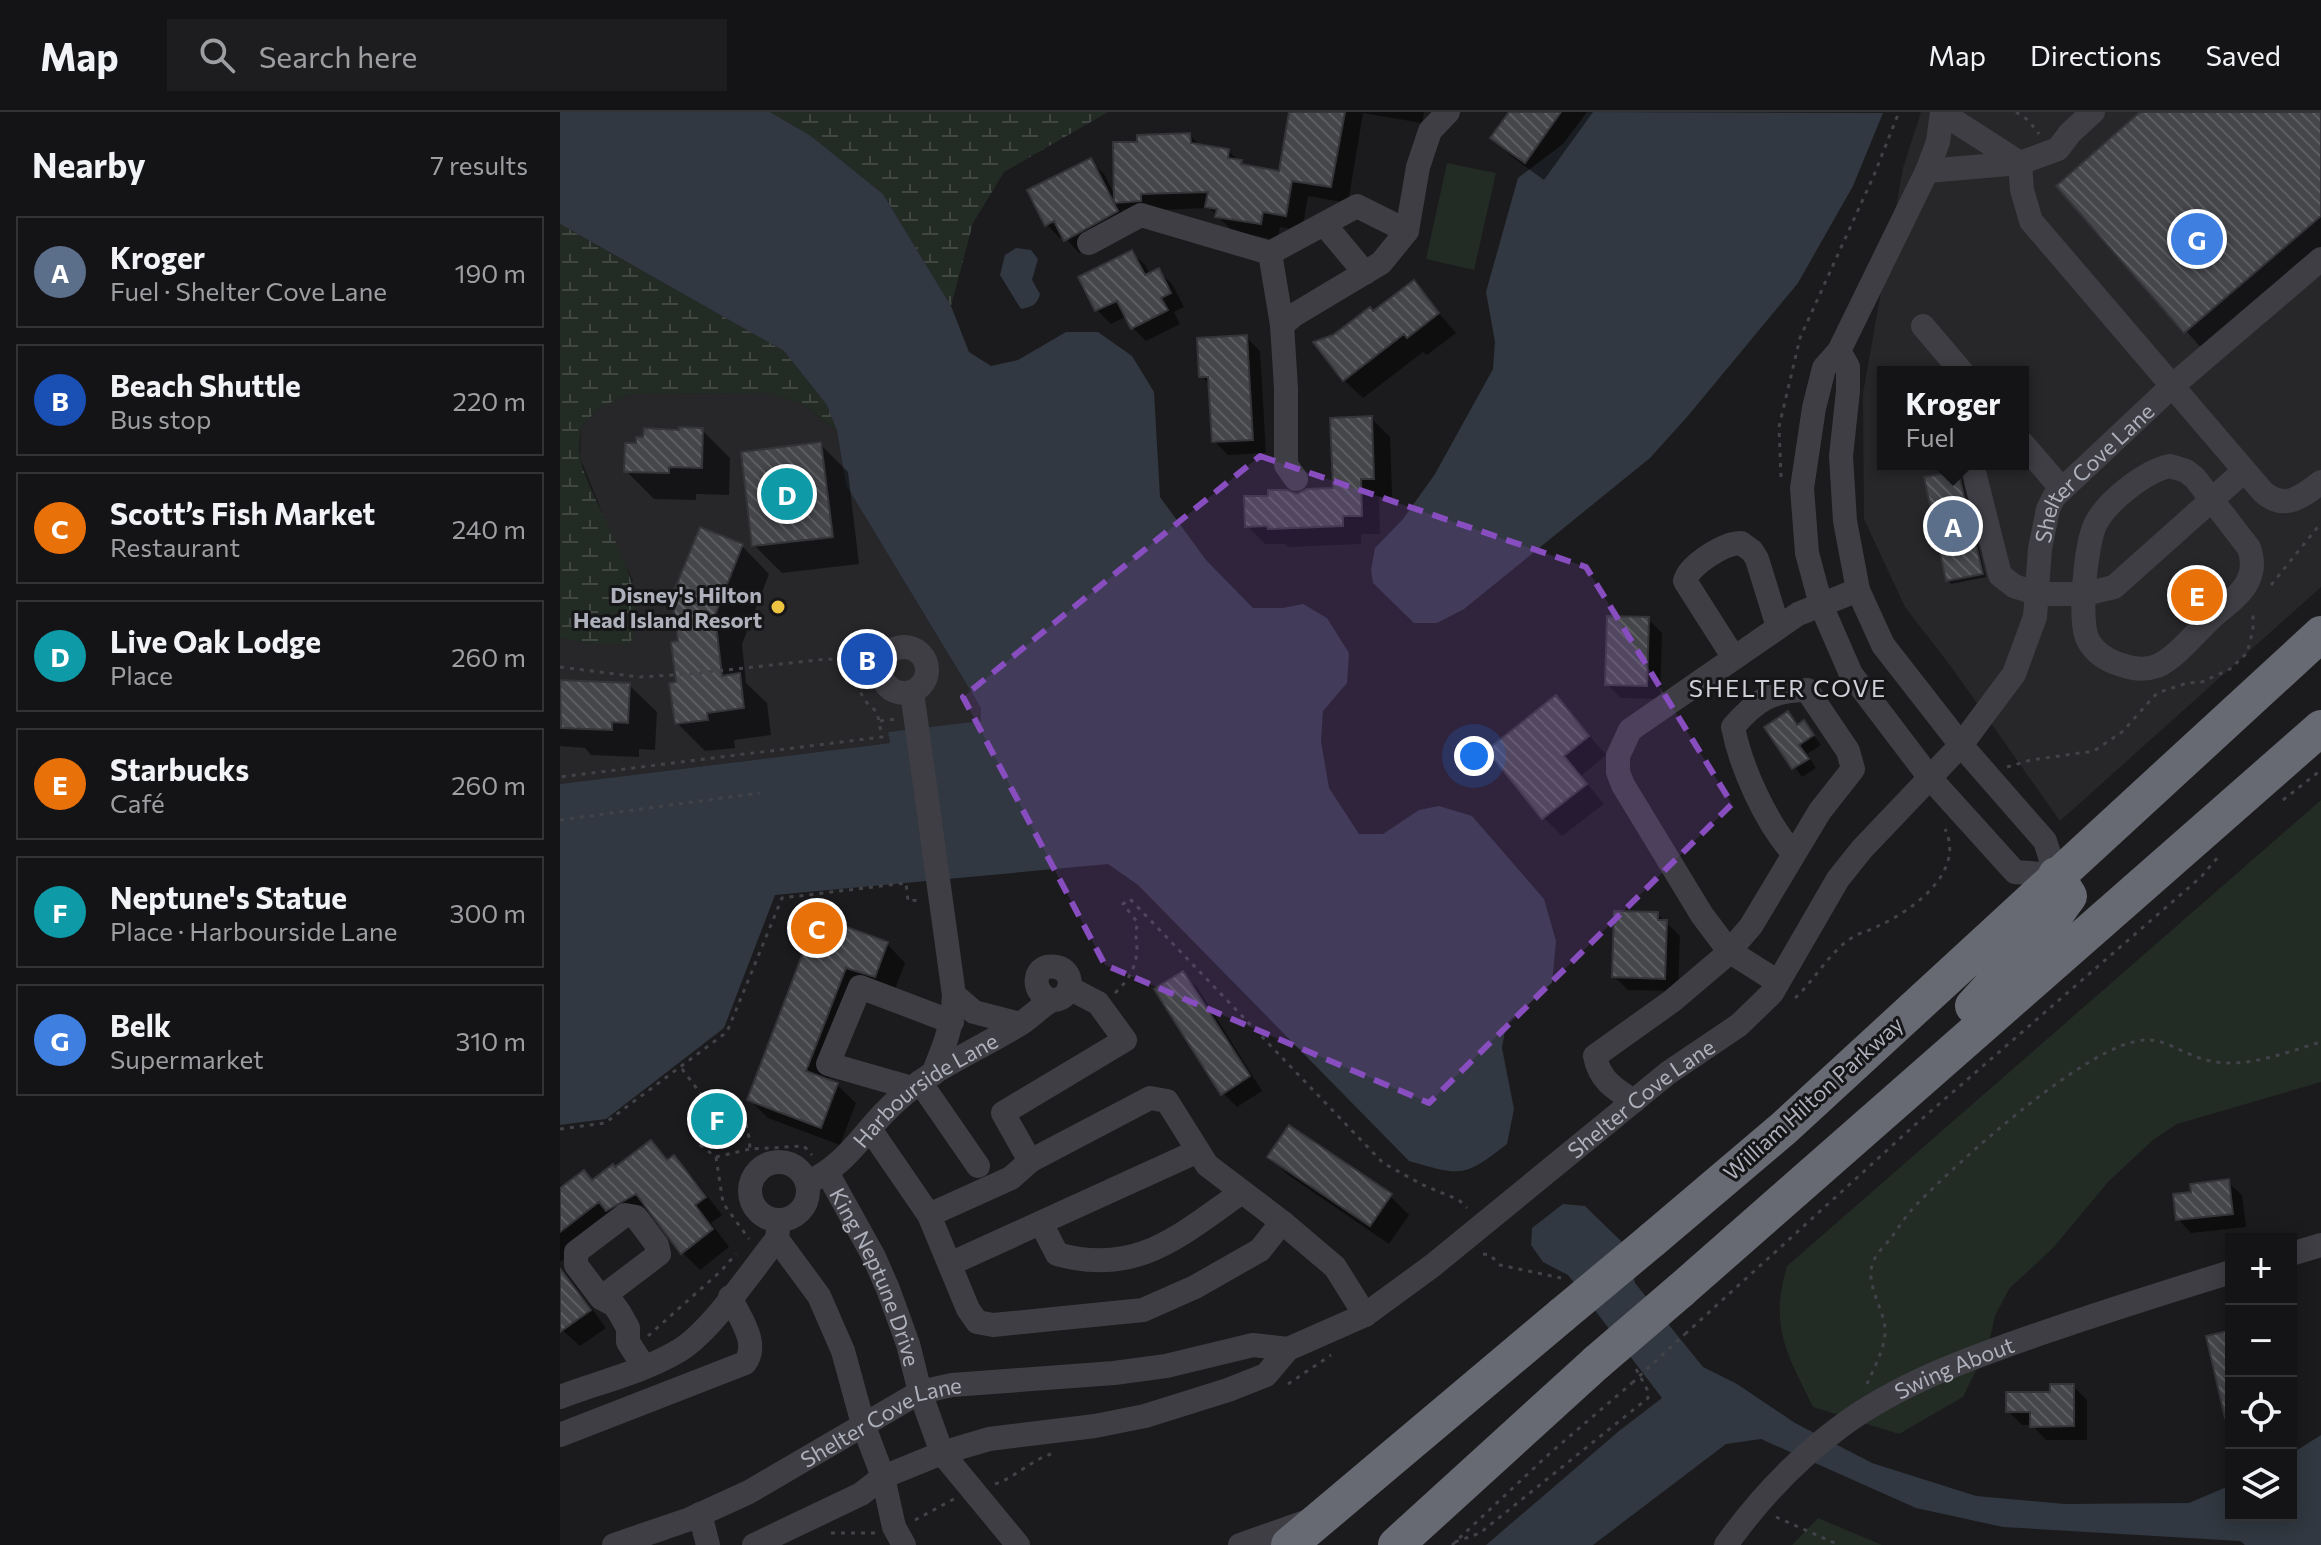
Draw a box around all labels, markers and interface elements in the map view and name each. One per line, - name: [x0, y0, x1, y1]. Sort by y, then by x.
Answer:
- search box: [167, 19, 727, 91]
- text: Map: [40, 32, 119, 79]
- icon: search: [195, 33, 239, 77]
- text: Search here: [259, 37, 417, 74]
- text: Map: [1928, 38, 1986, 72]
- text: Directions: [2030, 38, 2161, 72]
- text: Saved: [2205, 38, 2281, 72]
- text: Nearby: [32, 143, 146, 185]
- text: 7 results: [430, 149, 528, 180]
- pin: G: [2171, 209, 2223, 269]
- text: Kroger: [110, 238, 205, 275]
- text: A: [51, 257, 69, 288]
- text: 190 m: [454, 257, 526, 288]
- text: Fuel · Shelter Cove Lane: [110, 275, 387, 306]
- text: Beach Shuttle: [110, 366, 301, 403]
- popup: [1877, 366, 2029, 470]
- text: Kroger: [1905, 384, 2001, 421]
- text: B: [51, 385, 69, 416]
- text: 220 m: [453, 385, 526, 416]
- street label: Shelter Cove Lane: [2028, 397, 2159, 545]
- text: Bus stop: [110, 403, 211, 434]
- text: Fuel: [1905, 421, 1955, 452]
- pin: D: [761, 464, 813, 524]
- text: Scott’s Fish Market: [110, 494, 375, 531]
- pin: A: [1927, 496, 1979, 556]
- text: C: [51, 513, 69, 544]
- text: 240 m: [452, 513, 526, 544]
- text: Restaurant: [110, 531, 240, 562]
- pin: E: [2171, 565, 2223, 625]
- place label: Disney's Hilton Head Island Resort: [573, 581, 762, 633]
- marker: Disney's Hilton Head Island Resort: [769, 598, 787, 616]
- text: Live Oak Lodge: [110, 622, 321, 659]
- pin: B: [841, 629, 893, 689]
- text: D: [50, 641, 70, 672]
- text: 260 m: [451, 641, 526, 672]
- text: Place: [110, 659, 173, 690]
- district label: SHELTER COVE: [1689, 673, 1887, 702]
- your location: [1454, 736, 1494, 776]
- text: Starbucks: [110, 750, 249, 787]
- text: E: [52, 769, 68, 800]
- text: 260 m: [451, 769, 526, 800]
- text: Café: [110, 787, 165, 818]
- text: Neptune's Statue: [110, 878, 347, 915]
- text: F: [52, 897, 68, 928]
- text: 300 m: [450, 897, 526, 928]
- pin: C: [791, 898, 843, 958]
- text: Place · Harbourside Lane: [110, 915, 397, 946]
- text: Belk: [110, 1006, 171, 1043]
- street label: William Hilton Parkway: [1718, 1010, 1908, 1186]
- text: G: [51, 1025, 69, 1056]
- text: 310 m: [455, 1025, 526, 1056]
- street label: Harbourside Lane: [847, 1026, 1002, 1153]
- street label: Shelter Cove Lane: [1562, 1032, 1719, 1163]
- text: Supermarket: [110, 1043, 264, 1074]
- pin: F: [691, 1089, 743, 1149]
- street label: King Neptune Drive: [825, 1183, 926, 1369]
- map controls: [2225, 1233, 2297, 1521]
- button: +: [2225, 1233, 2297, 1305]
- button: −: [2225, 1305, 2297, 1377]
- street label: Swing About: [1890, 1330, 2017, 1404]
- street label: Shelter Cove Lane: [795, 1371, 962, 1473]
- button: locate: [2225, 1377, 2297, 1449]
- button: layers: [2225, 1449, 2297, 1521]

